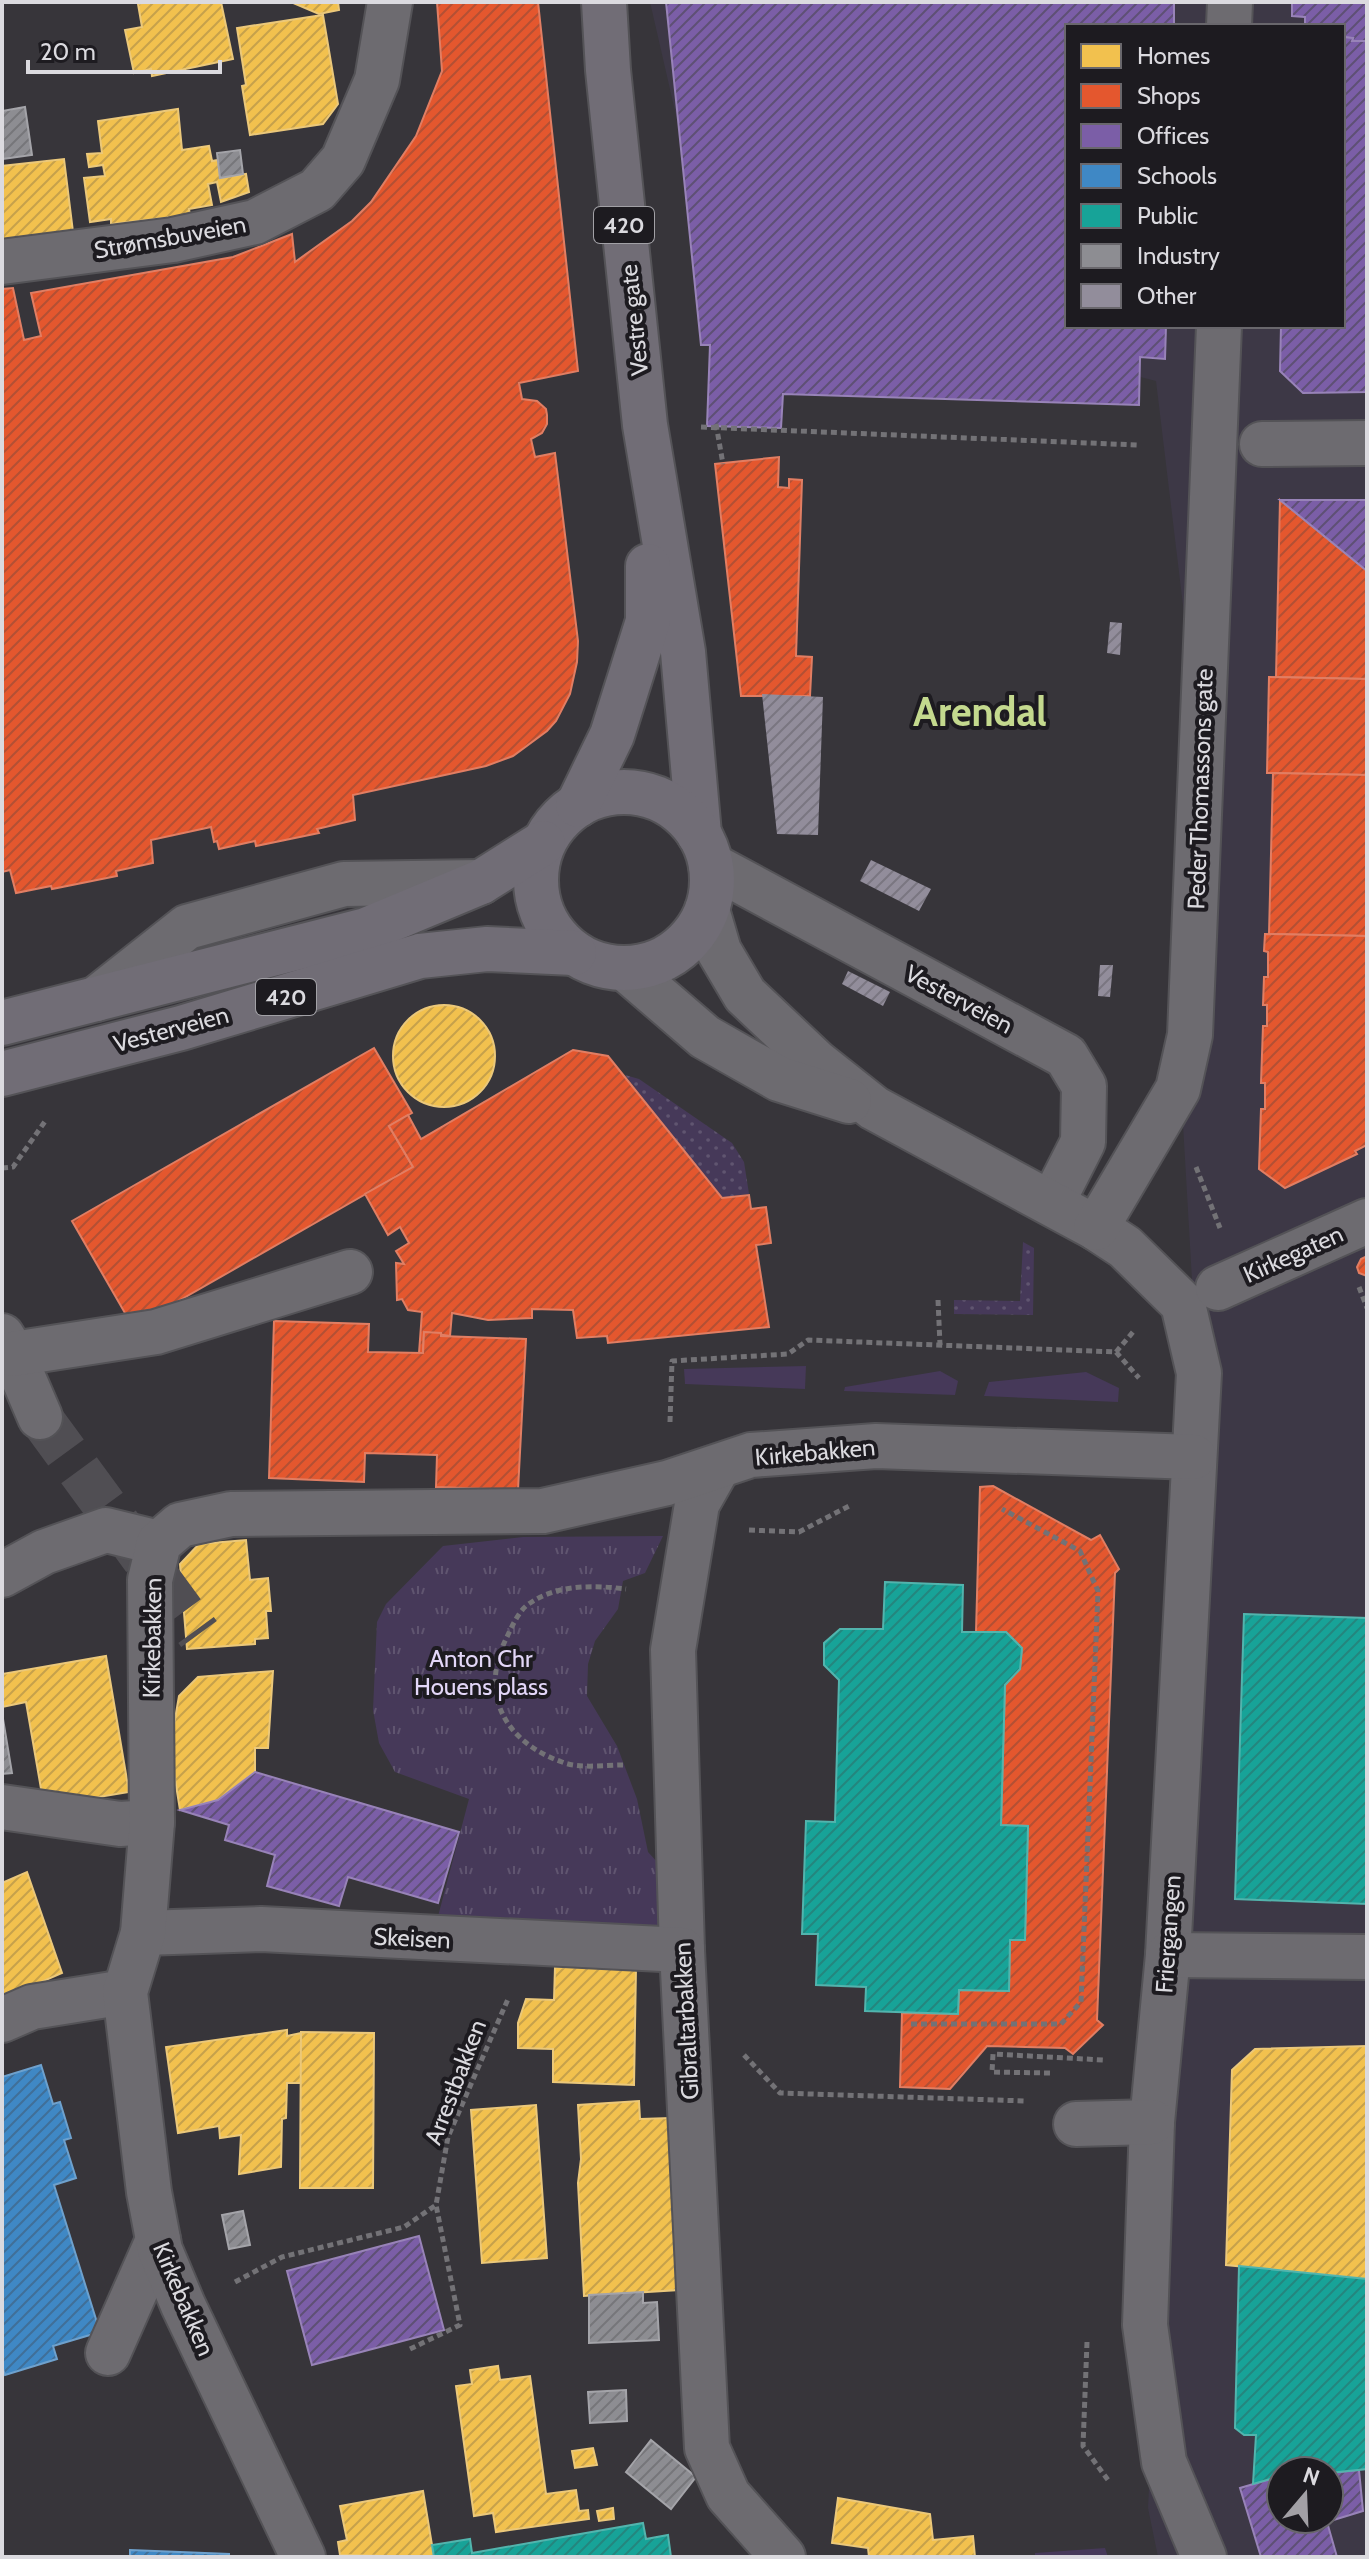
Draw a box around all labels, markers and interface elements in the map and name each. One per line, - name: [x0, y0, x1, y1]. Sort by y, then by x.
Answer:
- scale bar: [28, 24, 220, 74]
- legend: [1065, 24, 1345, 328]
- text: 20 m: [40, 37, 96, 66]
- text: Homes: [1137, 41, 1210, 70]
- text: Shops: [1137, 81, 1200, 110]
- text: Offices: [1137, 121, 1209, 150]
- text: Schools: [1137, 161, 1217, 190]
- text: Public: [1137, 201, 1198, 230]
- road number: 420: [594, 207, 654, 243]
- street label: Strømsbuveien: [92, 209, 248, 265]
- text: Industry: [1137, 241, 1220, 270]
- street label: Vestre gate: [614, 263, 654, 377]
- text: Other: [1137, 281, 1197, 310]
- street label: Peder Thomassons gate: [1181, 668, 1219, 910]
- district label: Arendal: [913, 687, 1047, 736]
- street label: Vesterveien: [900, 959, 1018, 1039]
- road number: 420: [256, 979, 316, 1015]
- street label: Vesterveien: [110, 1000, 232, 1058]
- street label: Kirkegaten: [1239, 1219, 1347, 1289]
- street label: Kirkebakken: [754, 1432, 876, 1472]
- street label: Kirkebakken: [136, 1577, 168, 1699]
- park label: Anton Chr Houens plass: [414, 1644, 548, 1701]
- street label: Friergangen: [1149, 1874, 1187, 1994]
- street label: Skeisen: [373, 1922, 451, 1954]
- street label: Gibraltarbakken: [667, 1942, 705, 2100]
- street label: Arrestbakken: [418, 2015, 492, 2149]
- street label: Kirkebakken: [147, 2238, 221, 2360]
- north arrow: [1265, 2455, 1345, 2535]
- text: N: [1300, 2461, 1323, 2492]

